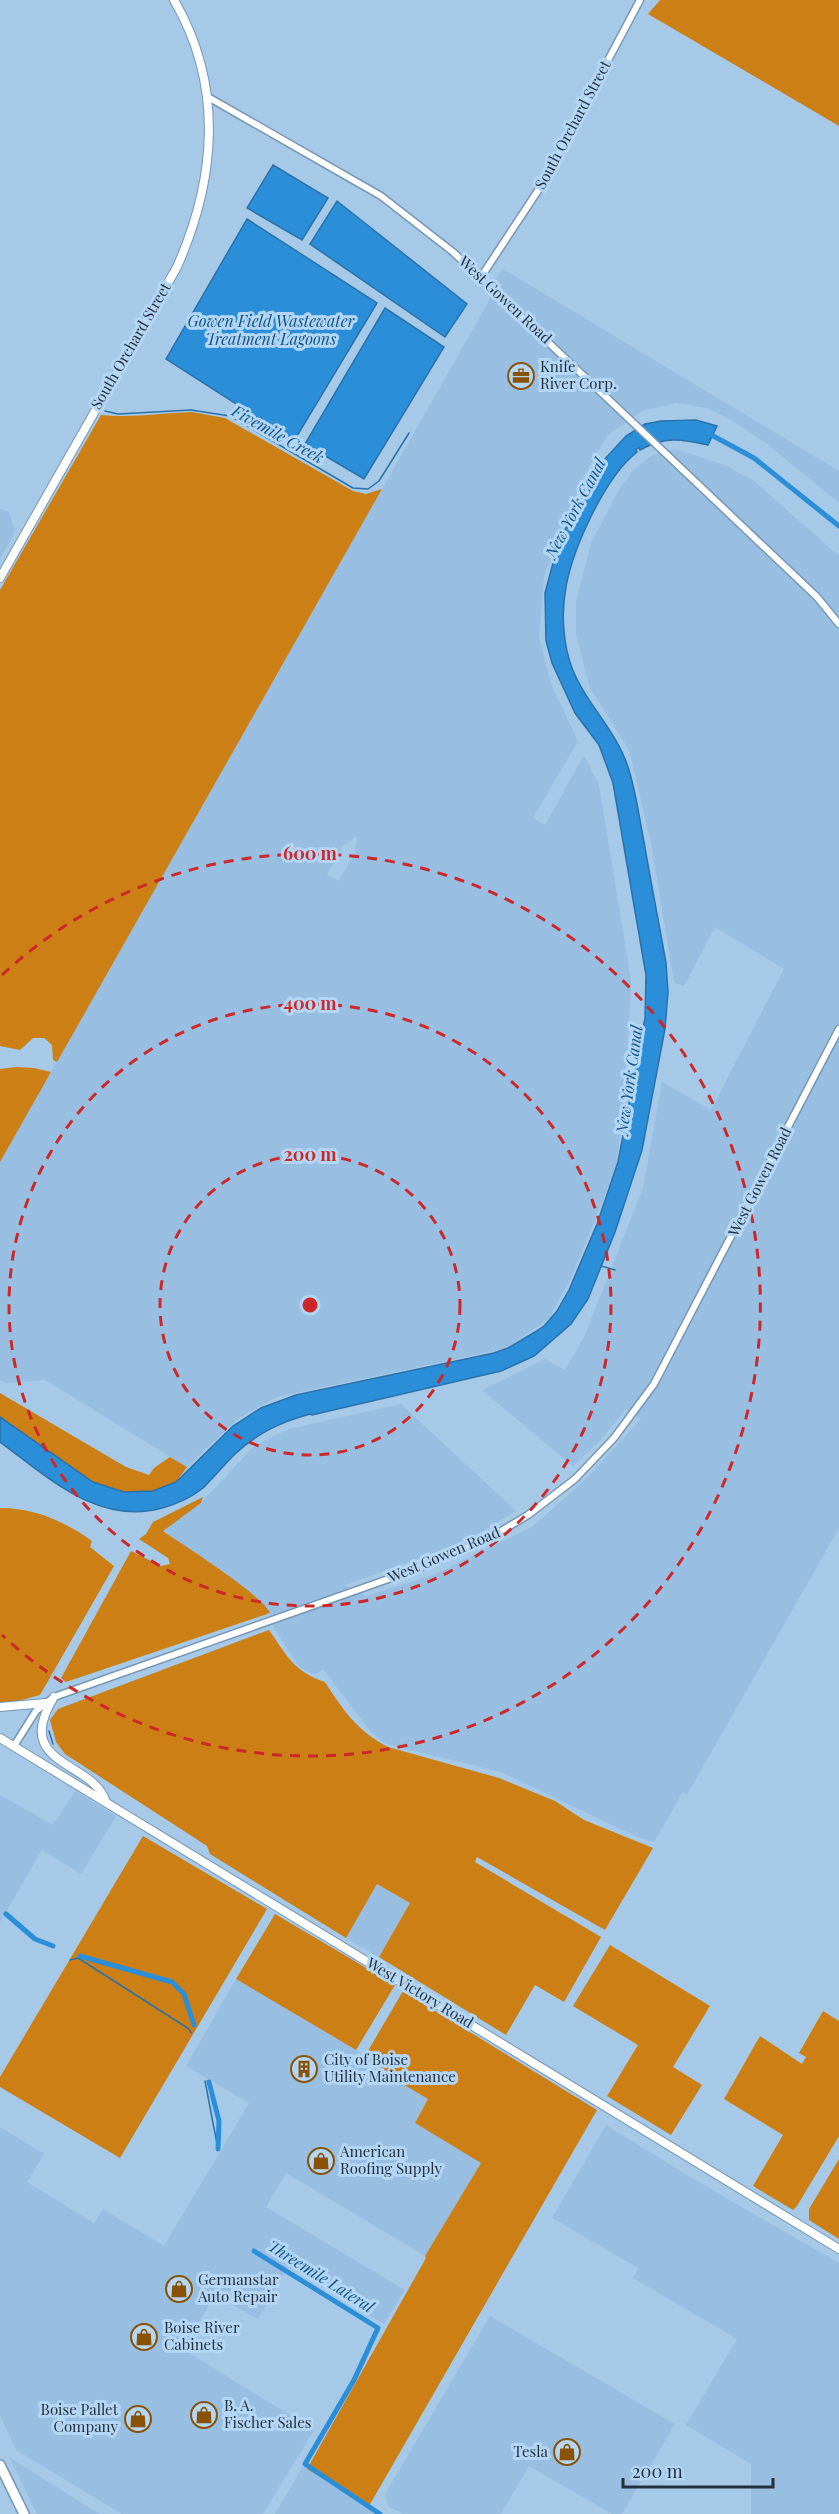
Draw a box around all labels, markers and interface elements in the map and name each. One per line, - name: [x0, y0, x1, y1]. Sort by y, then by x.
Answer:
- street label: South Orchard Street: [530, 56, 615, 192]
- street label: West Gowen Road: [454, 250, 557, 348]
- street label: South Orchard Street: [86, 278, 175, 412]
- water label: Gowen Field Wastewater Treatment Lagoons: [188, 310, 356, 349]
- place label: Knife River Corp.: [540, 356, 617, 393]
- office icon: Knife River Corp.: [506, 361, 536, 391]
- water label: Fivemile Creek: [228, 399, 328, 467]
- water label: New York Canal: [538, 454, 610, 563]
- text: 600 m: [283, 841, 338, 865]
- text: 400 m: [283, 991, 337, 1015]
- water label: New York Canal: [610, 1023, 647, 1138]
- street label: West Gowen Road: [722, 1123, 795, 1240]
- text: 200 m: [283, 1142, 337, 1166]
- centre of rings: [300, 1295, 320, 1315]
- street label: West Gowen Road: [384, 1521, 503, 1587]
- street label: West Victory Road: [363, 1952, 478, 2032]
- place label: City of Boise Utility Maintenance: [324, 2049, 456, 2086]
- building icon: City of Boise Utility Maintenance: [289, 2054, 319, 2084]
- place label: American Roofing Supply: [339, 2141, 442, 2178]
- shop icon: American Roofing Supply: [306, 2146, 336, 2176]
- water label: Threemile Lateral: [264, 2235, 379, 2317]
- place label: Germanstar Auto Repair: [197, 2269, 279, 2306]
- shop icon: Germanstar Auto Repair: [164, 2274, 194, 2304]
- place label: Boise River Cabinets: [164, 2317, 240, 2354]
- shop icon: Boise River Cabinets: [129, 2322, 159, 2352]
- place label: B. A. Fischer Sales: [224, 2395, 311, 2432]
- place label: Boise Pallet Company: [41, 2399, 119, 2436]
- shop icon: B. A. Fischer Sales: [189, 2400, 219, 2430]
- shop icon: Boise Pallet Company: [123, 2404, 153, 2434]
- shop icon: Tesla: [552, 2437, 582, 2467]
- place label: Tesla: [513, 2441, 549, 2461]
- scale bar: [623, 2451, 773, 2489]
- text: 200 m: [632, 2459, 683, 2483]

